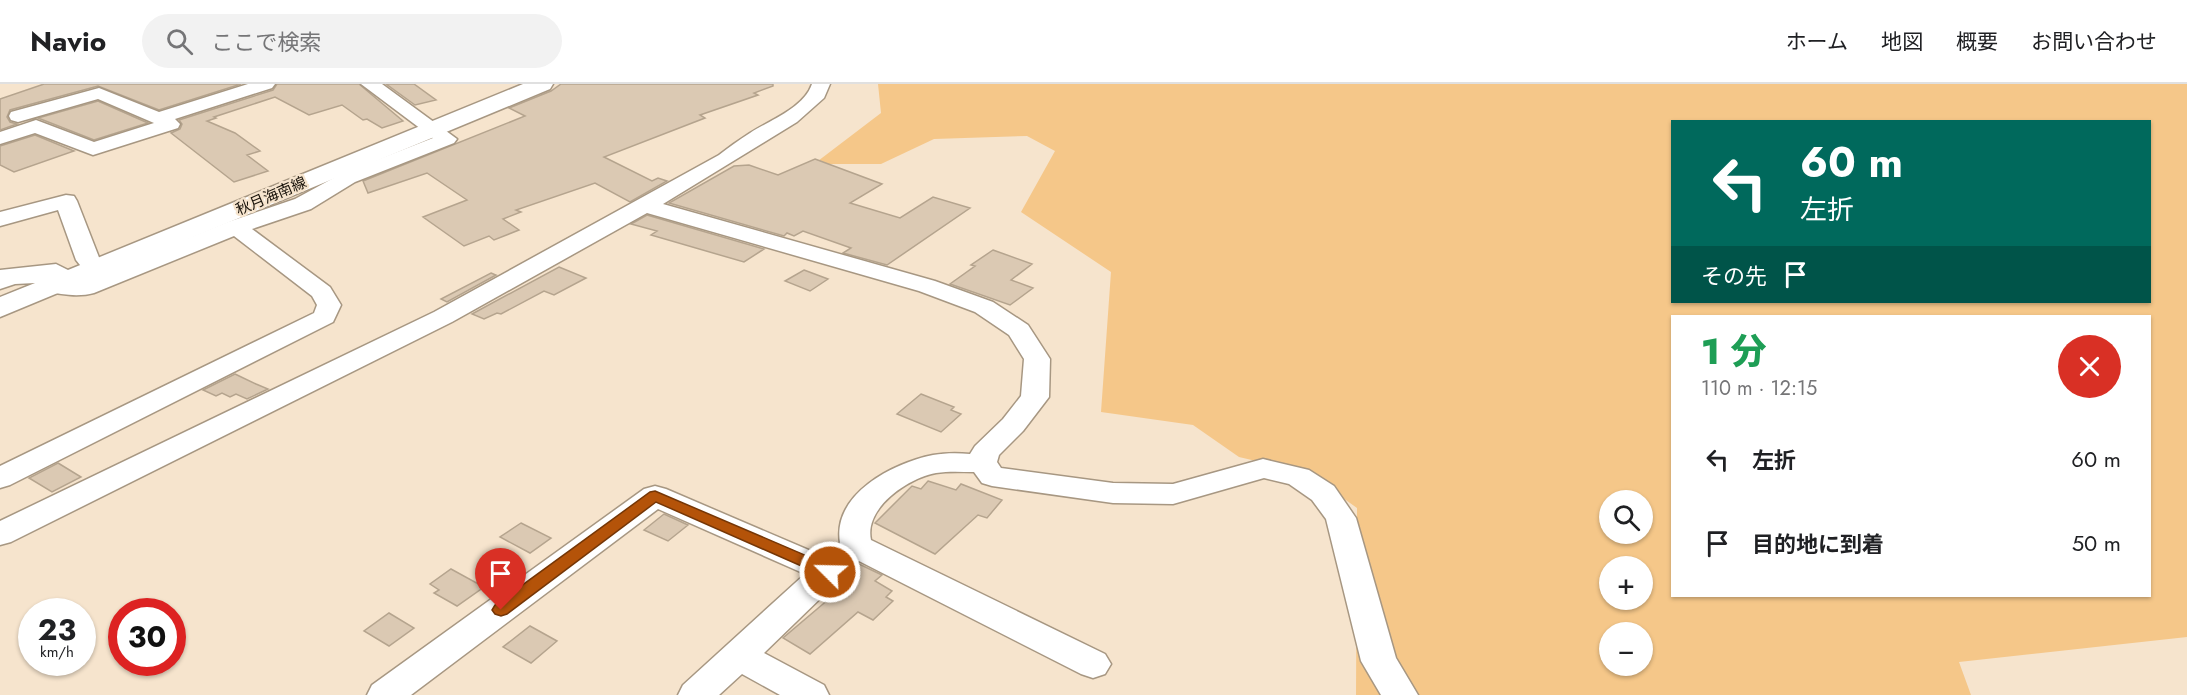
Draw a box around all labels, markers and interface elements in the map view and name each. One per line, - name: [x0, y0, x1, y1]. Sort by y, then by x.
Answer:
- search box: [142, 14, 562, 68]
- text: Navio: [30, 21, 106, 62]
- icon: search: [163, 25, 196, 58]
- text: ここで検索: [211, 26, 321, 58]
- text: ホーム: [1786, 27, 1848, 57]
- text: 地図: [1881, 27, 1923, 57]
- text: 概要: [1956, 27, 1998, 57]
- text: お問い合わせ: [2031, 27, 2157, 57]
- text: 60 m: [1800, 132, 1903, 193]
- icon: left: [1701, 144, 1779, 222]
- street label: 秋月海南線: [232, 171, 310, 221]
- text: 左折: [1800, 190, 1854, 229]
- icon: arrive: [1779, 258, 1812, 291]
- text: その先: [1701, 260, 1767, 292]
- text: 1 分: [1701, 325, 1767, 377]
- button: close: [2058, 335, 2121, 398]
- text: 110 m · 12:15: [1701, 374, 1817, 403]
- icon: left: [1701, 443, 1734, 476]
- text: 60 m: [2071, 443, 2121, 475]
- text: 左折: [1752, 444, 1796, 476]
- map controls: [1599, 490, 1653, 676]
- button: search: [1599, 490, 1653, 544]
- icon: arrive: [1701, 527, 1734, 560]
- text: 50 m: [2072, 527, 2121, 559]
- text: 目的地に到着: [1752, 528, 1884, 560]
- position arrow: [798, 540, 862, 604]
- pin: [475, 548, 526, 610]
- button: +: [1599, 556, 1653, 610]
- icon: arrive: [484, 557, 517, 590]
- speed limit sign: 30: [108, 598, 186, 676]
- text: 23: [38, 608, 76, 651]
- button: −: [1599, 622, 1653, 676]
- text: km/h: [40, 641, 74, 663]

